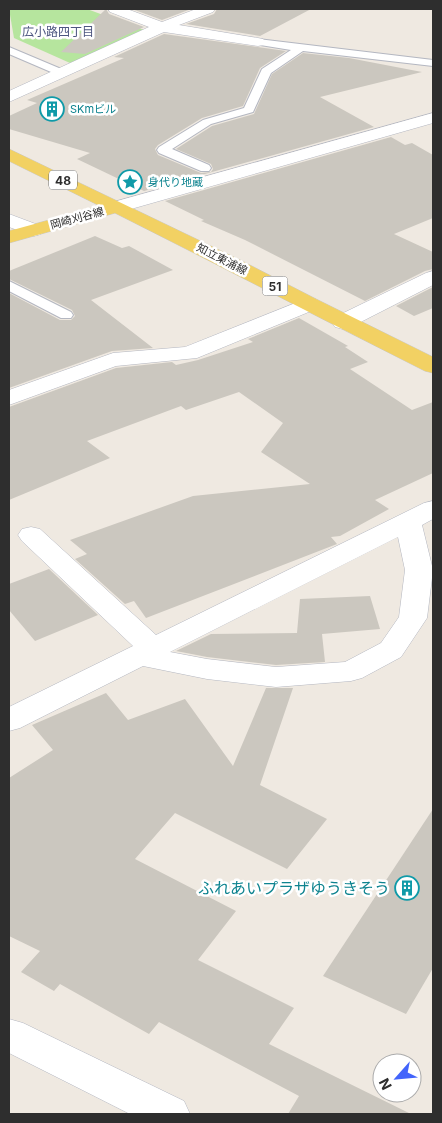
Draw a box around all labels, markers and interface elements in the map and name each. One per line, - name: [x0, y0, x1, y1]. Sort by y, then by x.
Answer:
- district label: 広小路四丁目: [22, 24, 94, 39]
- building icon: SKmビル: [39, 96, 65, 122]
- place label: SKmビル: [70, 102, 116, 116]
- place icon: 身代り地蔵: [117, 169, 143, 195]
- road number: 48: [49, 170, 77, 190]
- place label: 身代り地蔵: [148, 175, 203, 189]
- street label: 岡崎刈谷線: [49, 204, 105, 232]
- street label: 知立東浦線: [194, 240, 250, 278]
- road number: 51: [262, 276, 288, 296]
- building icon: ふれあいプラザゆうきそう: [394, 875, 420, 901]
- place label: ふれあいプラザゆうきそう: [198, 878, 390, 898]
- north arrow: [372, 1053, 422, 1103]
- text: N: [375, 1076, 395, 1093]

